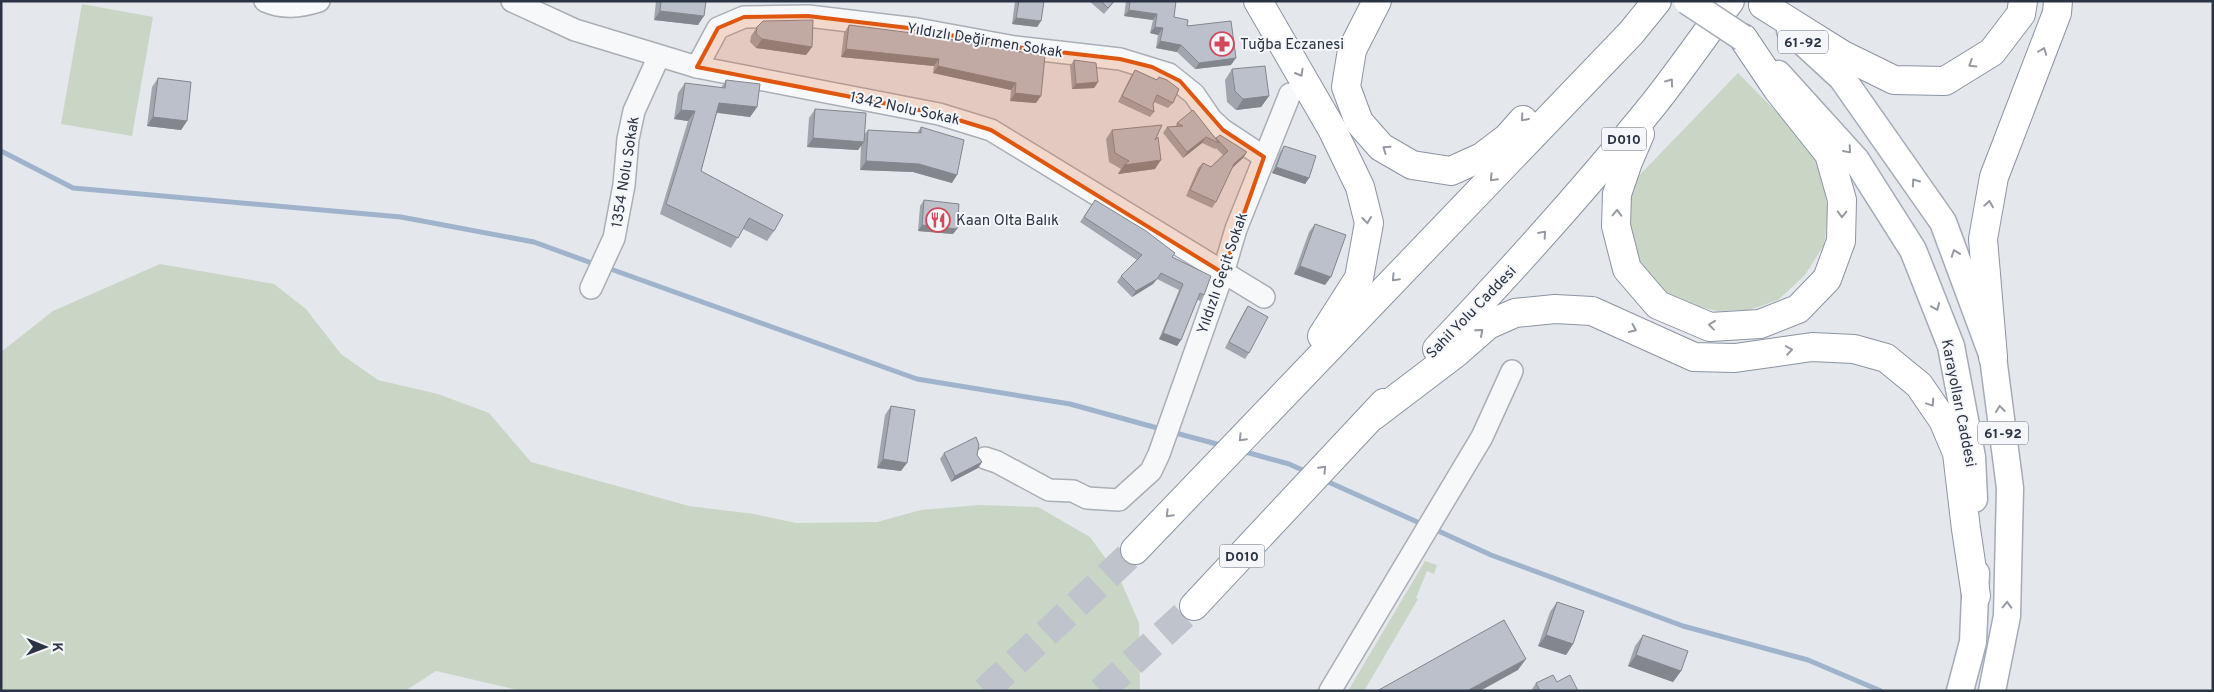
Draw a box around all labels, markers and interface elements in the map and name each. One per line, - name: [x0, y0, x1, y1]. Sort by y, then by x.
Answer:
- street label: Yıldızlı Değirmen Sokak: [905, 20, 1064, 63]
- pharmacy icon: Tuğba Eczanesi: [1209, 31, 1235, 57]
- road number: 61-92: [1778, 31, 1828, 54]
- place label: Tuğba Eczanesi: [1240, 36, 1344, 55]
- one-way arrow: [2036, 47, 2047, 56]
- one-way arrow: [1969, 58, 1978, 68]
- one-way arrow: [1294, 68, 1304, 77]
- one-way arrow: [1664, 79, 1672, 88]
- street label: 1342 Nolu Sokak: [848, 89, 962, 130]
- one-way arrow: [1521, 112, 1530, 121]
- street label: 1354 Nolu Sokak: [608, 115, 645, 229]
- road number: D010: [1602, 128, 1646, 150]
- one-way arrow: [1842, 145, 1851, 154]
- one-way arrow: [1382, 146, 1391, 155]
- one-way arrow: [1490, 172, 1499, 181]
- one-way arrow: [1912, 178, 1921, 188]
- one-way arrow: [1984, 200, 1994, 208]
- restaurant icon: Kaan Olta Balık: [925, 207, 951, 233]
- one-way arrow: [1611, 209, 1622, 217]
- street label: Yıldızlı Geçit Sokak: [1194, 210, 1253, 337]
- one-way arrow: [1837, 210, 1847, 218]
- place label: Kaan Olta Balık: [956, 212, 1059, 231]
- one-way arrow: [1361, 217, 1372, 225]
- one-way arrow: [1537, 231, 1546, 240]
- one-way arrow: [1951, 250, 1961, 258]
- street label: Sahil Yolu Caddesi: [1423, 263, 1521, 363]
- one-way arrow: [1392, 273, 1401, 282]
- one-way arrow: [1930, 302, 1940, 310]
- one-way arrow: [1707, 320, 1715, 331]
- one-way arrow: [1628, 323, 1637, 334]
- one-way arrow: [1474, 329, 1483, 338]
- street label: Karayolları Caddesi: [1936, 338, 1979, 469]
- one-way arrow: [1785, 346, 1794, 356]
- one-way arrow: [1925, 397, 1934, 407]
- one-way arrow: [1995, 404, 2006, 412]
- road number: 61-92: [1978, 422, 2028, 444]
- one-way arrow: [1239, 433, 1248, 442]
- one-way arrow: [1317, 466, 1326, 475]
- one-way arrow: [1166, 508, 1175, 517]
- road number: D010: [1220, 544, 1264, 568]
- one-way arrow: [2002, 601, 2012, 609]
- north arrow: [20, 622, 70, 672]
- text: K: [48, 642, 65, 652]

